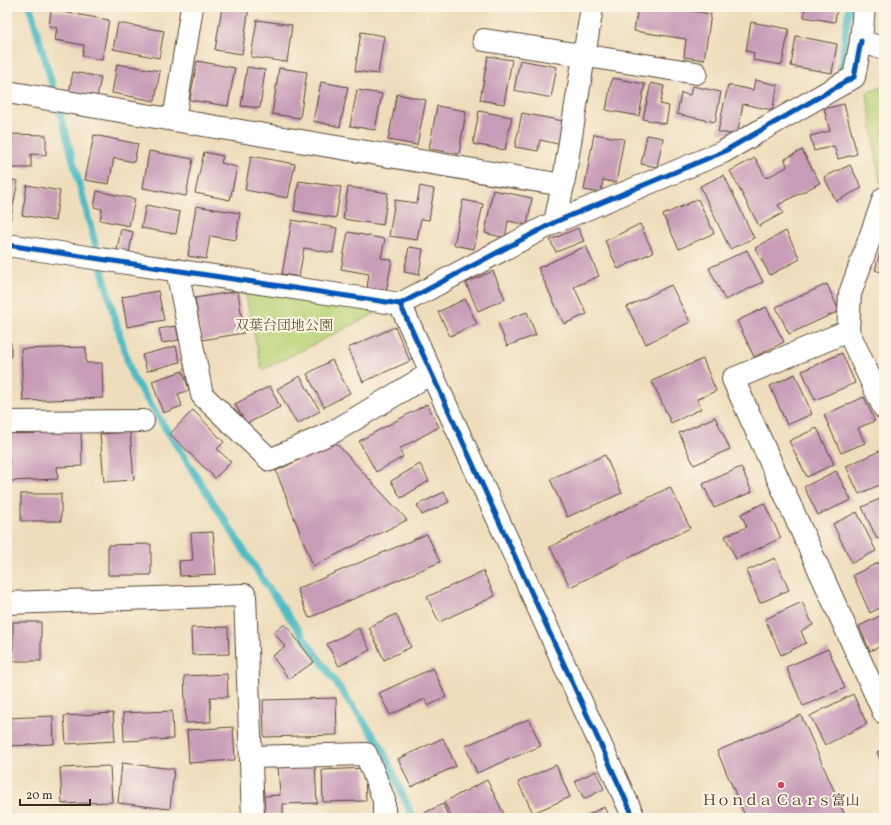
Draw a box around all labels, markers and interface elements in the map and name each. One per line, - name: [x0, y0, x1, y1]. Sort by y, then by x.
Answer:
- park label: 双葉台団地公園: [235, 317, 333, 336]
- marker: Ｈｏｎｄａ Ｃａｒｓ富山: [776, 780, 786, 790]
- scale bar: [20, 781, 90, 807]
- text: 20 m: [26, 788, 53, 804]
- place label: Ｈｏｎｄａ Ｃａｒｓ富山: [703, 792, 859, 811]

